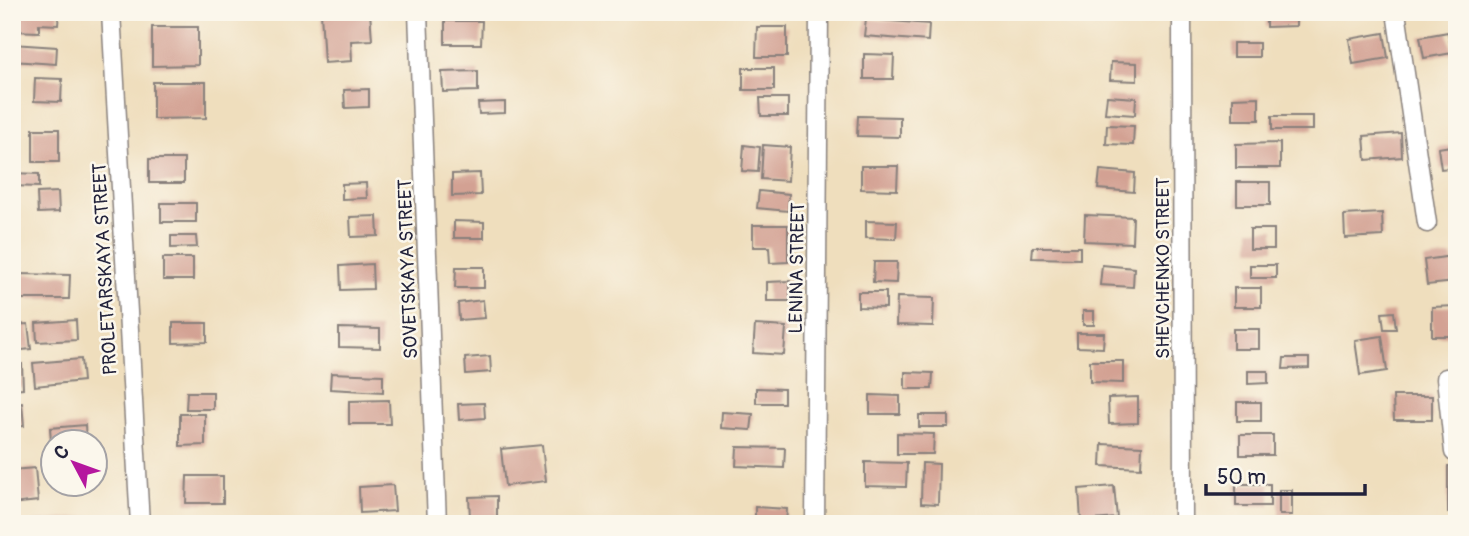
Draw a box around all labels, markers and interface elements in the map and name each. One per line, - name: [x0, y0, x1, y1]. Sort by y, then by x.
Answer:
- street label: PROLETARSKAYA STREET: [87, 162, 123, 376]
- street label: SHEVCHENKO STREET: [1151, 177, 1175, 359]
- street label: SOVETSKAYA STREET: [393, 178, 423, 359]
- street label: LENINA STREET: [784, 202, 810, 334]
- north arrow: [38, 428, 108, 498]
- text: С: [49, 440, 75, 465]
- scale bar: [1206, 452, 1366, 496]
- text: 50 m: [1217, 464, 1266, 491]

